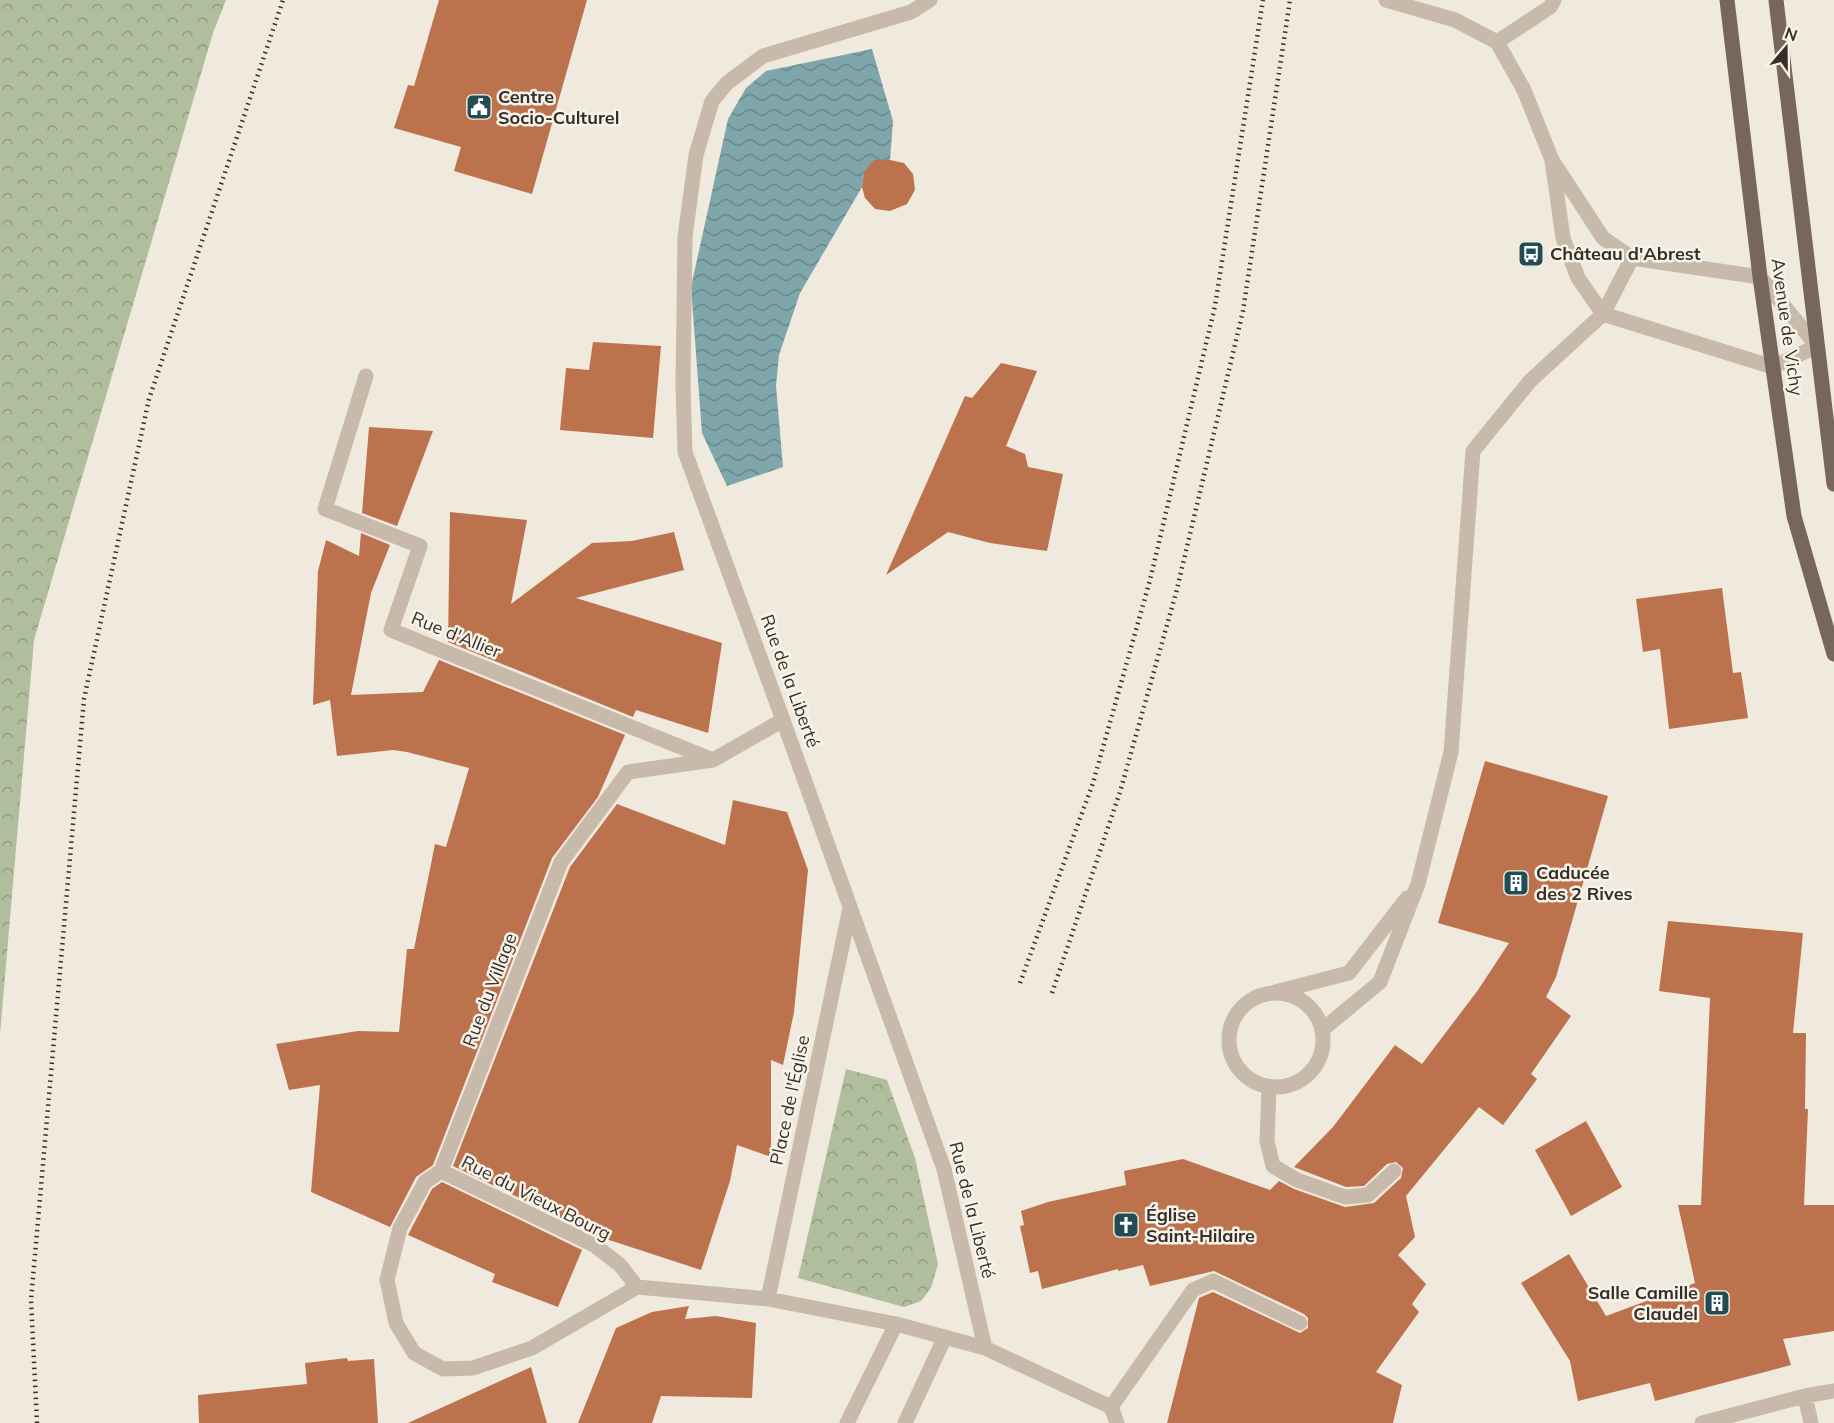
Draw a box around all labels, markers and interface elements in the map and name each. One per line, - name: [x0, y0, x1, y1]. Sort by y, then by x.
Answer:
- north arrow: [1756, 18, 1816, 78]
- text: N: [1782, 22, 1800, 45]
- place label: Centre Socio-Culturel: [498, 85, 619, 129]
- public building icon: Centre Socio-Culturel: [464, 92, 494, 122]
- bus stop icon: Château d'Abrest: [1516, 239, 1546, 269]
- place label: Château d'Abrest: [1550, 242, 1701, 265]
- street label: Avenue de Vichy: [1766, 257, 1809, 398]
- street label: Rue d'Allier: [408, 606, 505, 663]
- street label: Rue de la Liberté: [756, 611, 825, 751]
- place label: Caducée des 2 Rives: [1536, 861, 1633, 905]
- building icon: Caducée des 2 Rives: [1501, 868, 1531, 898]
- street label: Rue du Village: [457, 930, 522, 1050]
- street label: Place de l'Église: [765, 1033, 815, 1167]
- street label: Rue de la Liberté: [944, 1139, 1001, 1281]
- street label: Rue du Vieux Bourg: [458, 1150, 615, 1245]
- place label: Église Saint-Hilaire: [1146, 1203, 1255, 1247]
- church icon: Église Saint-Hilaire: [1111, 1210, 1141, 1240]
- place label: Salle Camille Claudel: [1588, 1281, 1698, 1325]
- building icon: Salle Camille Claudel: [1702, 1288, 1732, 1318]

